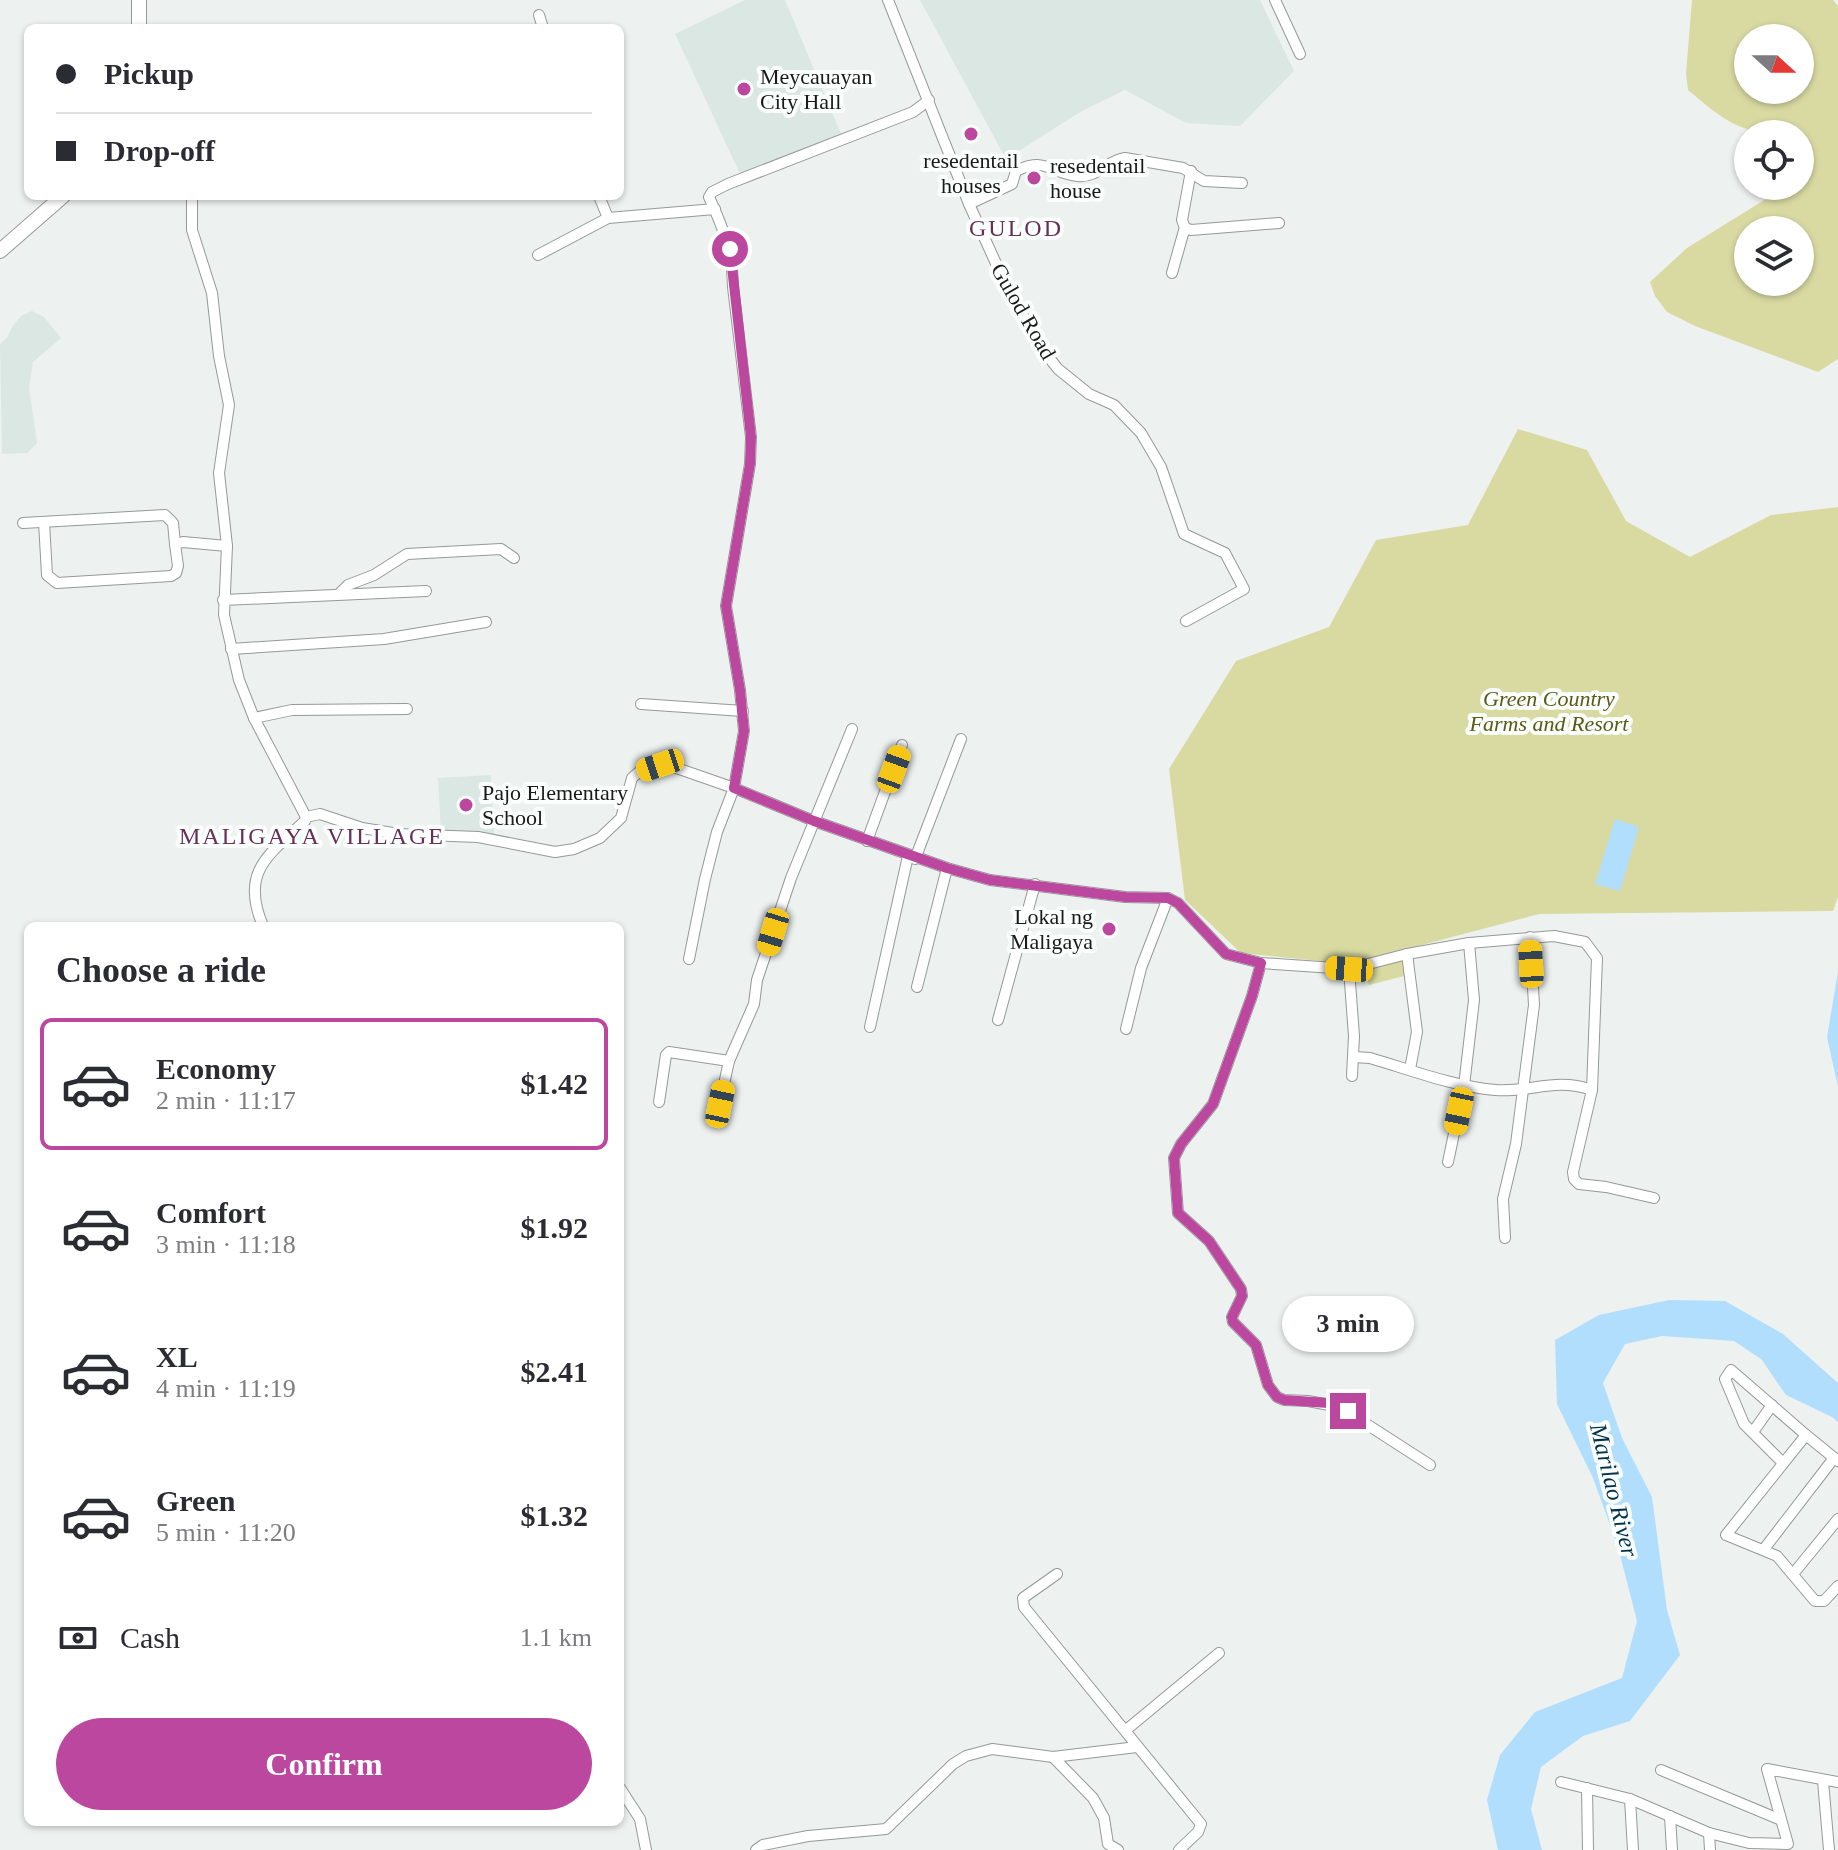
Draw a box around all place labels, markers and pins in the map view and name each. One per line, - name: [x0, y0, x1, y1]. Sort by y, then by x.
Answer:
- place label: Meycauayan City Hall: [760, 64, 872, 114]
- marker: Meycauayan City Hall: [735, 80, 753, 98]
- marker: resedentail houses: [962, 125, 980, 143]
- place label: resedentail houses: [923, 148, 1019, 198]
- place label: resedentail house: [1050, 153, 1145, 203]
- marker: resedentail house: [1025, 169, 1043, 187]
- place label: Pajo Elementary School: [482, 780, 628, 830]
- marker: Pajo Elementary School: [457, 796, 475, 814]
- place label: Lokal ng Maligaya: [1010, 904, 1093, 954]
- marker: Lokal ng Maligaya: [1100, 920, 1118, 938]

